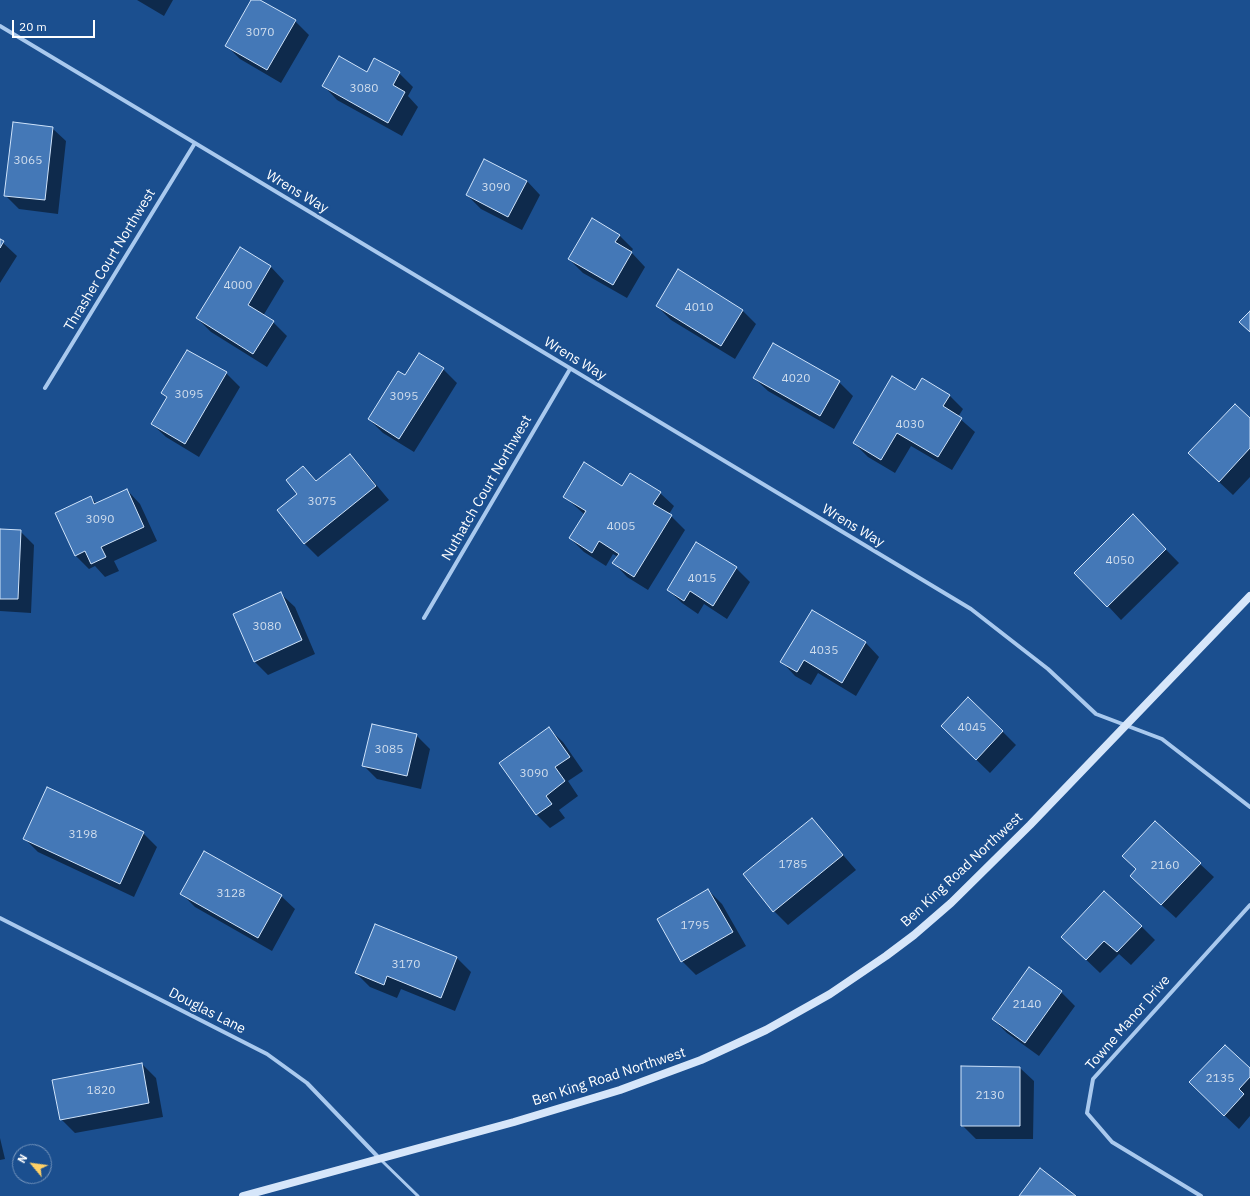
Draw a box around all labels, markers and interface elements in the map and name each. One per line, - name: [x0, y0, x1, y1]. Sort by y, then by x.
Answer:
- scale bar: [14, 12, 97, 38]
- text: 20 m: [19, 19, 47, 34]
- house number: 3070: [246, 26, 274, 40]
- house number: 3080: [350, 82, 378, 96]
- house number: 3065: [14, 154, 42, 168]
- street label: Wrens Way: [263, 167, 331, 217]
- house number: 3090: [482, 181, 510, 195]
- street label: Thrasher Court Northwest: [61, 186, 159, 334]
- house number: 4000: [224, 279, 252, 293]
- house number: 4010: [685, 301, 713, 315]
- street label: Wrens Way: [541, 334, 609, 384]
- house number: 4020: [782, 372, 810, 386]
- house number: 3095: [175, 388, 203, 402]
- house number: 3095: [390, 390, 418, 404]
- street label: Nuthatch Court Northwest: [438, 412, 536, 564]
- house number: 4030: [896, 418, 924, 432]
- house number: 3075: [308, 495, 336, 509]
- street label: Wrens Way: [819, 501, 887, 551]
- house number: 3090: [86, 513, 114, 527]
- house number: 4005: [607, 520, 635, 534]
- house number: 4050: [1106, 554, 1134, 568]
- house number: 4015: [688, 572, 716, 586]
- house number: 3080: [253, 620, 281, 634]
- house number: 4035: [810, 644, 838, 658]
- house number: 4045: [958, 721, 986, 735]
- house number: 3085: [375, 743, 403, 757]
- house number: 3090: [520, 767, 548, 781]
- street label: Ben King Road Northwest: [898, 809, 1026, 931]
- house number: 3198: [69, 828, 97, 842]
- house number: 1785: [779, 858, 807, 872]
- house number: 2160: [1151, 859, 1179, 873]
- house number: 3128: [217, 887, 245, 901]
- house number: 1795: [681, 919, 709, 933]
- house number: 3170: [392, 958, 420, 972]
- street label: Towne Manor Drive: [1082, 972, 1174, 1074]
- street label: Douglas Lane: [166, 984, 248, 1038]
- house number: 2140: [1013, 998, 1041, 1012]
- street label: Ben King Road Northwest: [530, 1044, 688, 1110]
- house number: 2135: [1206, 1072, 1234, 1086]
- house number: 1820: [87, 1084, 115, 1098]
- house number: 2130: [976, 1089, 1004, 1103]
- north arrow: [12, 1144, 52, 1184]
- text: N: [14, 1152, 30, 1166]

